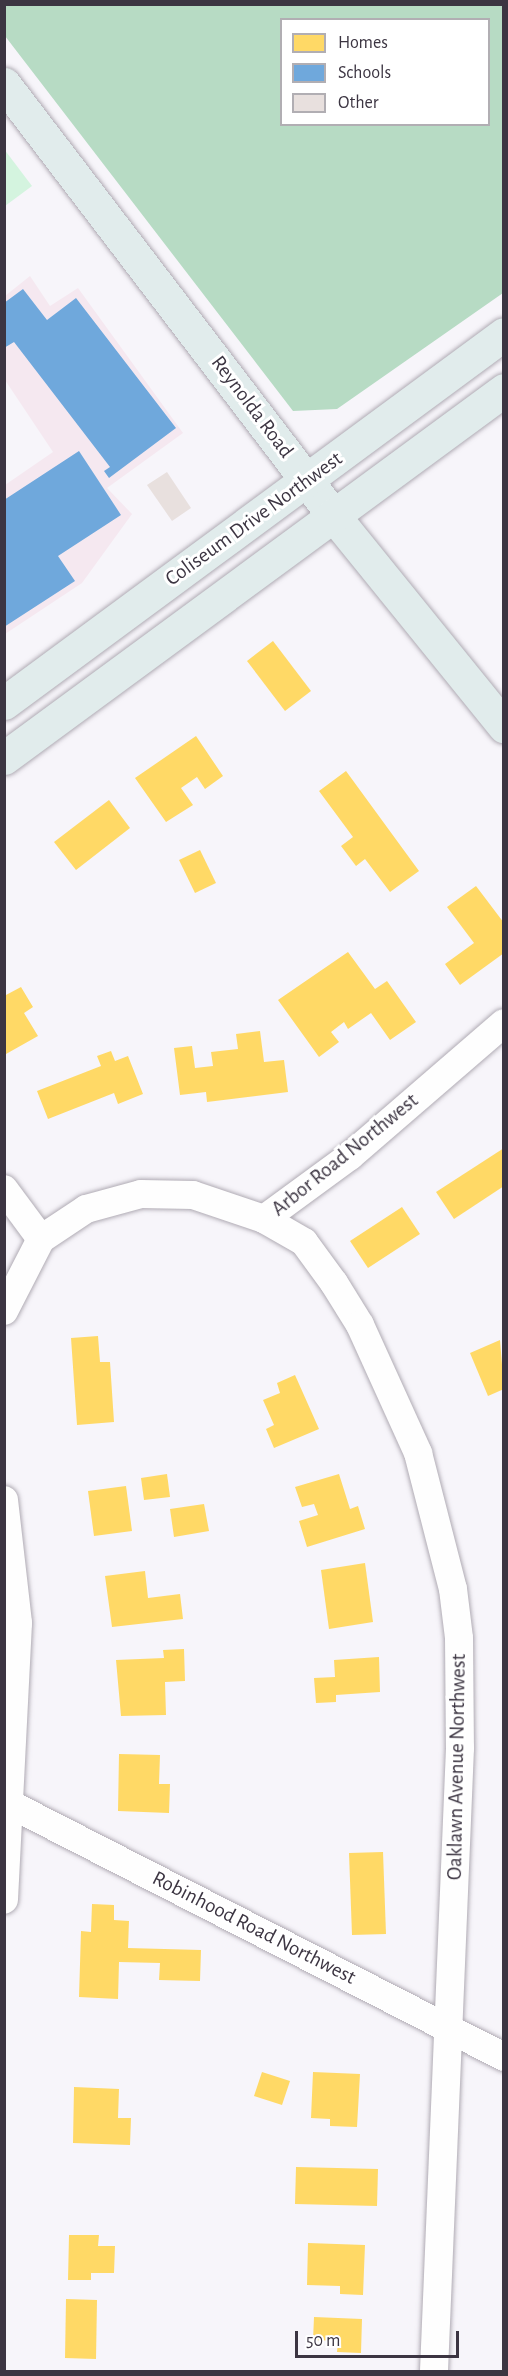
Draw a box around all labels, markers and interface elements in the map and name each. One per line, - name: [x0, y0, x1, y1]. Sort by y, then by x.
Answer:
- legend: [280, 18, 490, 126]
- text: Homes: [338, 34, 388, 52]
- text: Schools: [338, 64, 391, 82]
- text: Other: [338, 94, 379, 112]
- street label: Reynolda Road: [205, 351, 299, 463]
- street label: Coliseum Drive Northwest: [161, 446, 347, 592]
- street label: Arbor Road Northwest: [267, 1088, 423, 1222]
- street label: Oaklawn Avenue Northwest: [442, 1654, 472, 1880]
- street label: Robinhood Road Northwest: [148, 1866, 360, 1990]
- scale bar: [298, 2319, 462, 2357]
- text: 50 m: [306, 2332, 340, 2350]

